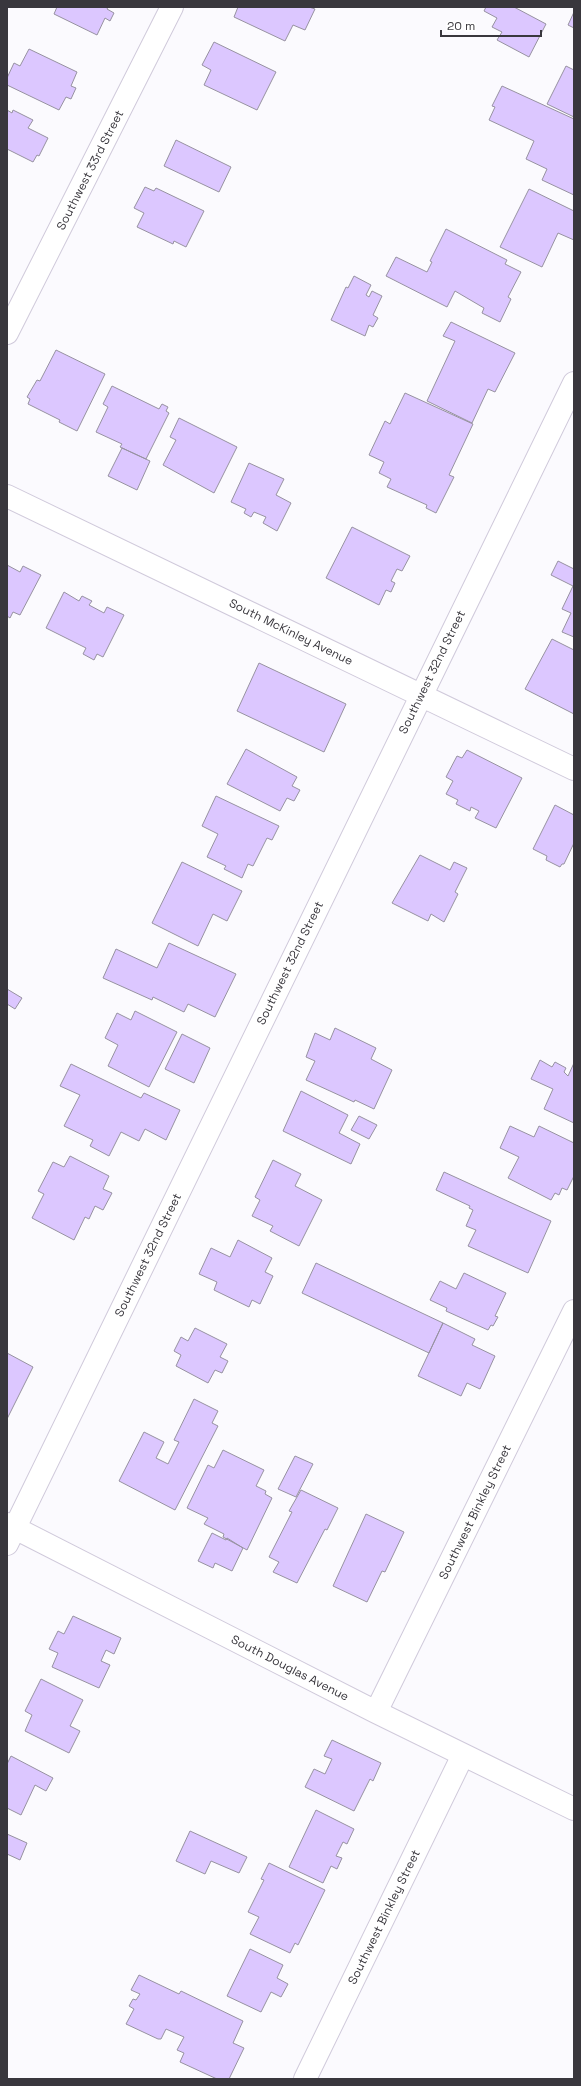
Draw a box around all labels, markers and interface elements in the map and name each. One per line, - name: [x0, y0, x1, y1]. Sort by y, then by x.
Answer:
- scale bar: [441, 12, 541, 38]
- text: 20 m: [447, 18, 475, 34]
- street label: Southwest 33rd Street: [53, 107, 127, 233]
- street label: South McKinley Avenue: [226, 595, 356, 669]
- street label: Southwest 32nd Street: [395, 608, 469, 736]
- street label: Southwest 32nd Street: [253, 899, 327, 1027]
- street label: Southwest 32nd Street: [111, 1191, 185, 1319]
- street label: Southwest Binkley Street: [435, 1442, 515, 1582]
- street label: South Douglas Avenue: [228, 1631, 352, 1705]
- street label: Southwest Binkley Street: [344, 1847, 424, 1987]

